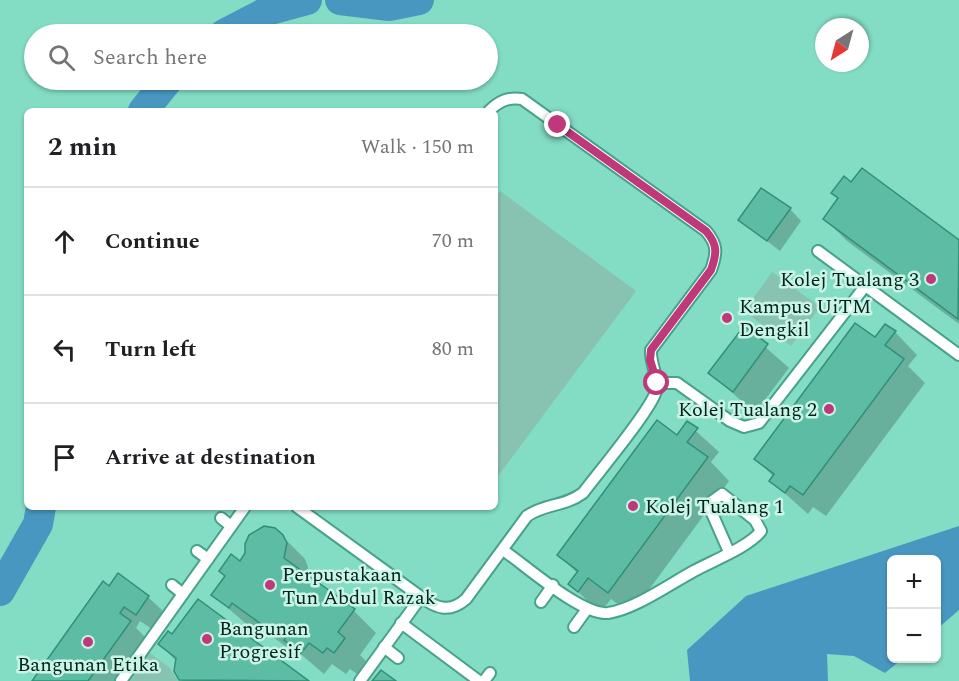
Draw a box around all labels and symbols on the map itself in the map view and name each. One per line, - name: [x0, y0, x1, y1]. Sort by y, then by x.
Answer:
- north arrow: [815, 18, 869, 72]
- route end: [544, 111, 570, 137]
- place label: Kolej Tualang 3: [780, 265, 919, 295]
- marker: Kolej Tualang 3: [924, 272, 938, 286]
- place label: Kampus UiTM Dengkil: [739, 292, 871, 345]
- marker: Kampus UiTM Dengkil: [720, 311, 734, 325]
- route start: [643, 369, 669, 395]
- place label: Kolej Tualang 2: [678, 395, 817, 425]
- marker: Kolej Tualang 2: [822, 402, 836, 416]
- place label: Kolej Tualang 1: [645, 492, 784, 522]
- marker: Kolej Tualang 1: [626, 499, 640, 513]
- place label: Perpustakaan Tun Abdul Razak: [282, 560, 436, 613]
- marker: Perpustakaan Tun Abdul Razak: [263, 578, 277, 592]
- place label: Bangunan Progresif: [219, 614, 309, 667]
- marker: Bangunan Progresif: [200, 632, 214, 646]
- marker: Bangunan Etika: [81, 635, 95, 649]
- place label: Bangunan Etika: [17, 650, 159, 680]

